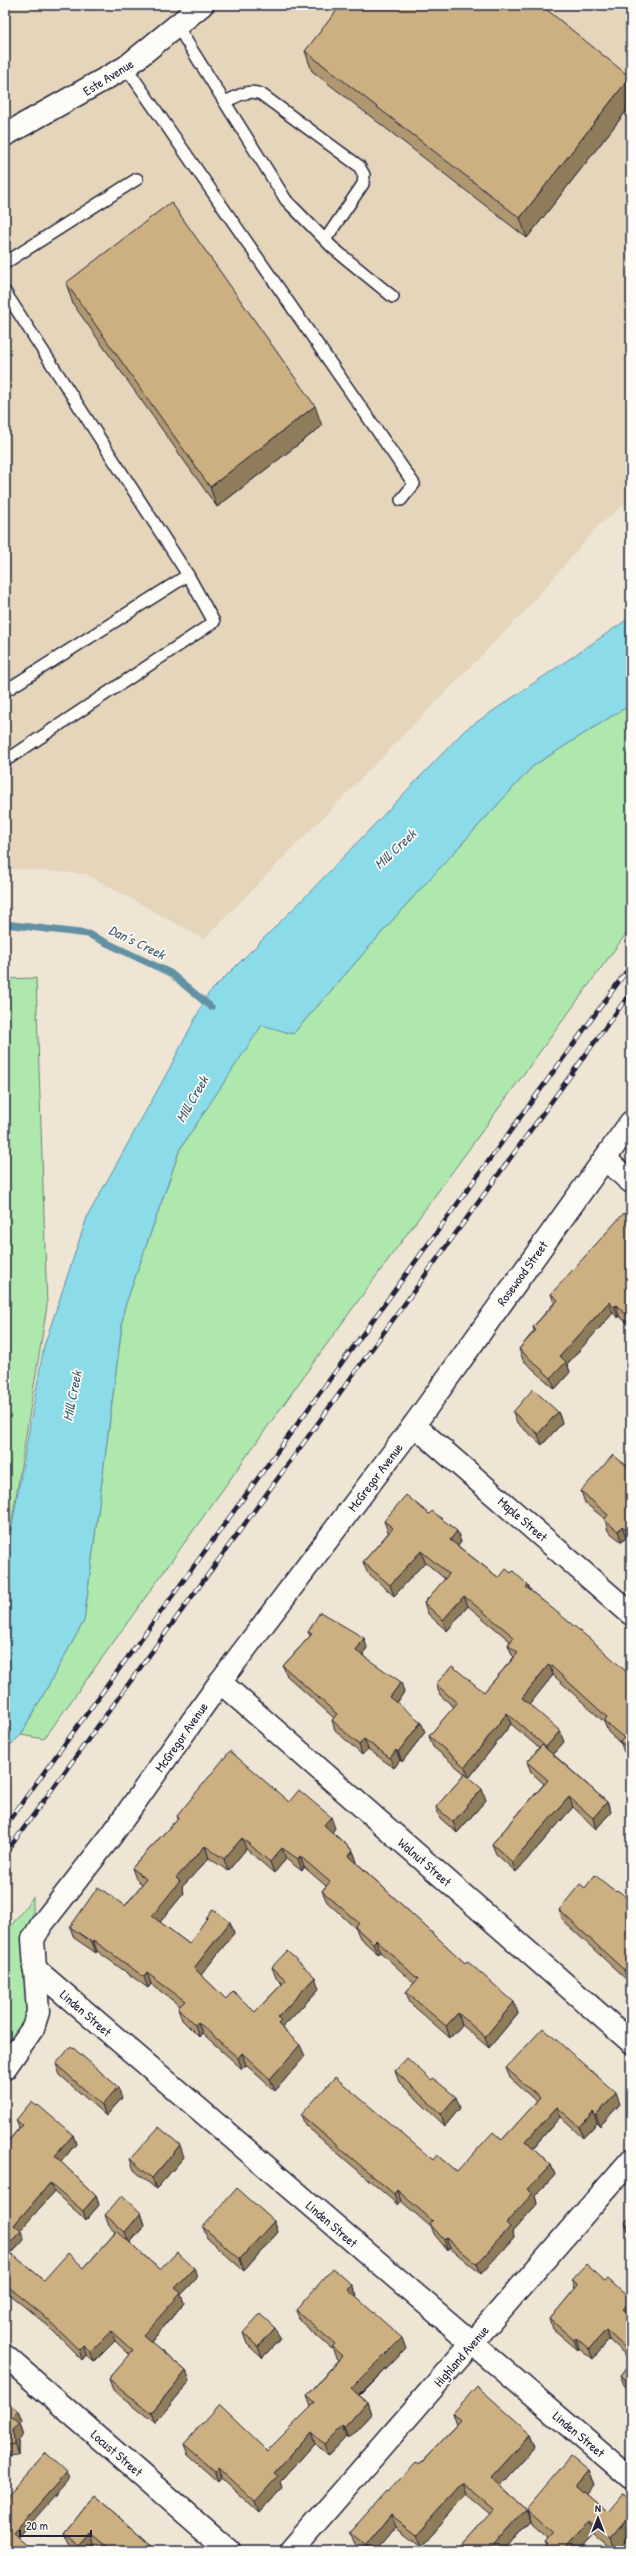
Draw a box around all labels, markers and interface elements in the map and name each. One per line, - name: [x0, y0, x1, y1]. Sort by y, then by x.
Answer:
- street label: Este Avenue: [79, 54, 137, 100]
- water label: Mill Creek: [370, 824, 421, 873]
- water label: Dan’s Creek: [106, 920, 169, 964]
- water label: Mill Creek: [171, 1071, 213, 1125]
- street label: Rosewood Street: [492, 1236, 552, 1309]
- water label: Mill Creek: [57, 1368, 86, 1423]
- street label: McGregor Avenue: [343, 1439, 407, 1515]
- street label: Maple Street: [494, 1492, 552, 1546]
- street label: McGregor Avenue: [150, 1699, 212, 1775]
- street label: Walnut Street: [394, 1834, 456, 1891]
- street label: Linden Street: [56, 1986, 116, 2041]
- street label: Linden Street: [302, 2197, 362, 2252]
- street label: Highland Avenue: [429, 2322, 493, 2390]
- street label: Linden Street: [549, 2407, 609, 2461]
- street label: Locust Street: [87, 2426, 147, 2481]
- north arrow: [578, 2498, 618, 2538]
- text: N: [595, 2501, 601, 2515]
- scale bar: [20, 2512, 91, 2538]
- text: 20 m: [26, 2517, 48, 2534]

